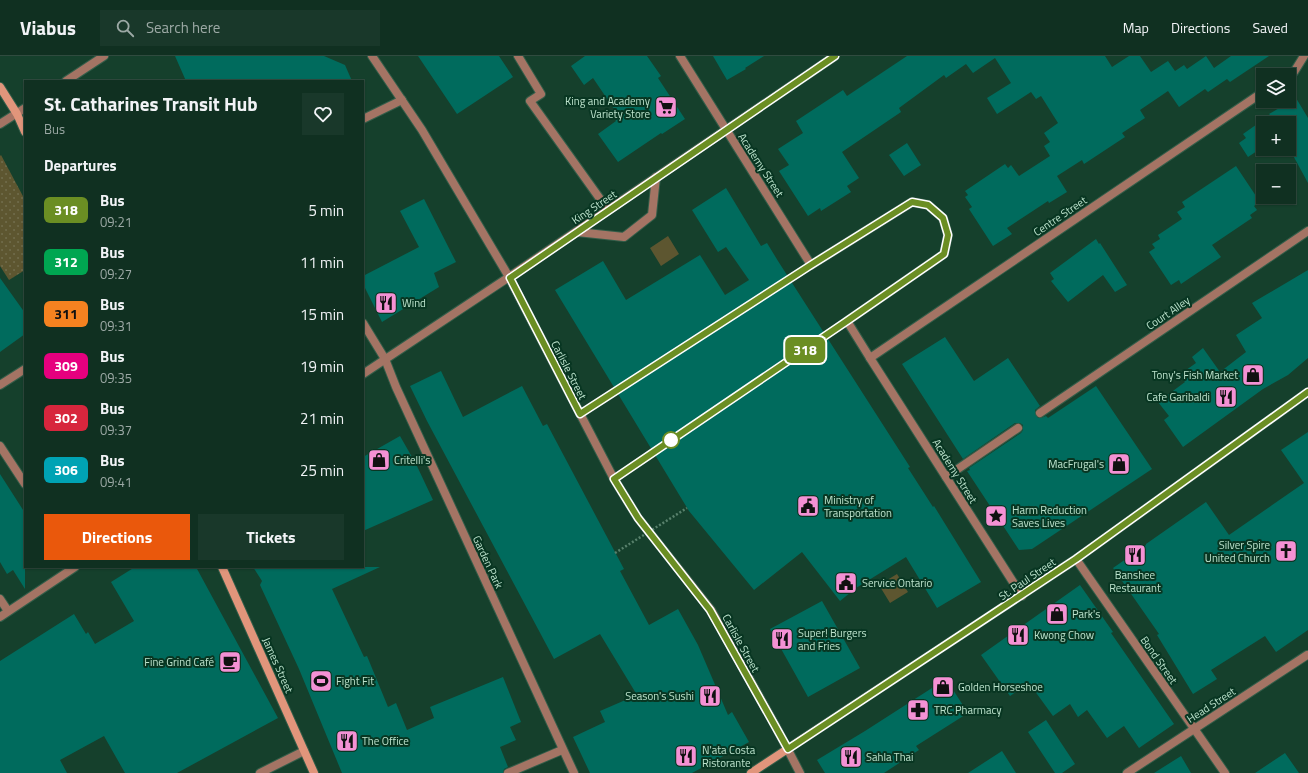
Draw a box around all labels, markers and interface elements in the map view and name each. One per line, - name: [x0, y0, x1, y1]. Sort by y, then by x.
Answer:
- search box: [100, 10, 380, 46]
- text: Viabus: [20, 13, 76, 42]
- text: Search here: [146, 16, 220, 39]
- icon: search: [114, 17, 136, 39]
- text: Map: [1123, 17, 1149, 38]
- text: Directions: [1171, 17, 1230, 38]
- text: Saved: [1252, 17, 1288, 38]
- map controls: [1256, 68, 1296, 204]
- button: layers: [1256, 68, 1296, 108]
- text: St. Catharines Transit Hub: [44, 89, 258, 118]
- button: heart: [302, 93, 344, 135]
- place label: King and Academy Variety Store: [565, 93, 651, 122]
- supermarket icon: King and Academy Variety Store: [653, 94, 679, 120]
- button: +: [1256, 116, 1296, 156]
- text: Bus: [44, 119, 65, 139]
- street label: Academy Street: [734, 130, 788, 200]
- text: Departures: [44, 154, 117, 177]
- button: −: [1256, 164, 1296, 204]
- street label: King Street: [568, 186, 620, 228]
- text: Bus: [100, 189, 125, 212]
- street label: Centre Street: [1030, 192, 1090, 240]
- text: 318: [54, 199, 78, 220]
- text: 5 min: [308, 199, 344, 222]
- text: 09:21: [100, 212, 132, 232]
- text: Bus: [100, 241, 125, 264]
- text: 312: [54, 251, 78, 272]
- text: 11 min: [300, 251, 344, 274]
- text: 09:27: [100, 264, 132, 284]
- restaurant icon: Wind: [373, 290, 399, 316]
- street label: Court Alley: [1143, 292, 1194, 334]
- text: Bus: [100, 293, 125, 316]
- place label: Wind: [402, 295, 426, 311]
- text: 311: [54, 303, 78, 324]
- text: 15 min: [300, 303, 344, 326]
- text: 09:31: [100, 316, 132, 336]
- line badge: 318: [782, 337, 828, 363]
- street label: Carlisle Street: [547, 338, 591, 402]
- text: 318: [793, 339, 817, 360]
- text: Bus: [100, 345, 125, 368]
- text: 309: [54, 355, 78, 376]
- text: 19 min: [300, 355, 344, 378]
- shop icon: Tony's Fish Market: [1240, 362, 1266, 388]
- place label: Tony's Fish Market: [1152, 367, 1238, 383]
- text: 09:35: [100, 368, 132, 388]
- restaurant icon: Cafe Garibaldi: [1213, 384, 1239, 410]
- place label: Cafe Garibaldi: [1146, 389, 1210, 405]
- text: Bus: [100, 397, 125, 420]
- text: 302: [54, 407, 78, 428]
- text: 21 min: [300, 407, 344, 430]
- text: 09:37: [100, 420, 132, 440]
- unlabelled marker: [662, 431, 680, 449]
- street label: Academy Street: [929, 436, 981, 506]
- shop icon: Critelli's: [366, 447, 392, 473]
- text: Bus: [100, 449, 125, 472]
- shop icon: MacFrugal's: [1106, 451, 1132, 477]
- place label: Critelli's: [394, 452, 430, 468]
- place label: MacFrugal's: [1048, 456, 1104, 472]
- text: 306: [54, 459, 78, 480]
- text: 25 min: [300, 459, 344, 482]
- text: 09:41: [100, 472, 132, 492]
- place label: Ministry of Transportation: [824, 492, 892, 521]
- public building icon: Ministry of Transportation: [795, 493, 821, 519]
- place label: Harm Reduction Saves Lives: [1012, 502, 1087, 531]
- place icon: Harm Reduction Saves Lives: [983, 503, 1009, 529]
- button: Directions: [44, 514, 190, 560]
- button: Tickets: [198, 514, 344, 560]
- street label: Garden Park: [469, 533, 508, 592]
- place label: Silver Spire United Church: [1205, 537, 1270, 566]
- church icon: Silver Spire United Church: [1273, 538, 1299, 564]
- restaurant icon: Banshee Restaurant: [1122, 542, 1148, 568]
- street label: St. Paul Street: [995, 554, 1059, 604]
- place label: Banshee Restaurant: [1109, 567, 1161, 596]
- public building icon: Service Ontario: [833, 570, 859, 596]
- place label: Service Ontario: [862, 575, 932, 591]
- shop icon: Park's: [1044, 601, 1070, 627]
- place label: Park's: [1072, 606, 1100, 622]
- street label: Carlisle Street: [718, 611, 764, 675]
- restaurant icon: Kwong Chow: [1005, 622, 1031, 648]
- place label: Super! Burgers and Fries: [798, 625, 867, 654]
- restaurant icon: Super! Burgers and Fries: [769, 626, 795, 652]
- place label: Kwong Chow: [1034, 627, 1095, 643]
- street label: Bond Street: [1137, 633, 1181, 687]
- street label: James Street: [259, 635, 297, 695]
- cafe icon: Fine Grind Café: [217, 649, 243, 675]
- place label: Fine Grind Café: [144, 654, 214, 670]
- sports icon: Fight Fit: [308, 668, 334, 694]
- place label: Fight Fit: [336, 673, 374, 689]
- shop icon: Golden Horseshoe: [930, 674, 956, 700]
- place label: Golden Horseshoe: [958, 679, 1043, 695]
- restaurant icon: Season's Sushi: [697, 683, 723, 709]
- street label: Head Street: [1184, 683, 1239, 727]
- place label: Season's Sushi: [625, 688, 694, 704]
- pharmacy icon: TRC Pharmacy: [905, 697, 931, 723]
- place label: TRC Pharmacy: [934, 702, 1002, 718]
- restaurant icon: The Office: [334, 728, 360, 754]
- place label: The Office: [362, 733, 409, 749]
- place label: N'ata Costa Ristorante: [702, 742, 756, 771]
- restaurant icon: N'ata Costa Ristorante: [673, 743, 699, 769]
- restaurant icon: Sahla Thai: [838, 744, 864, 770]
- place label: Sahla Thai: [866, 749, 913, 765]

